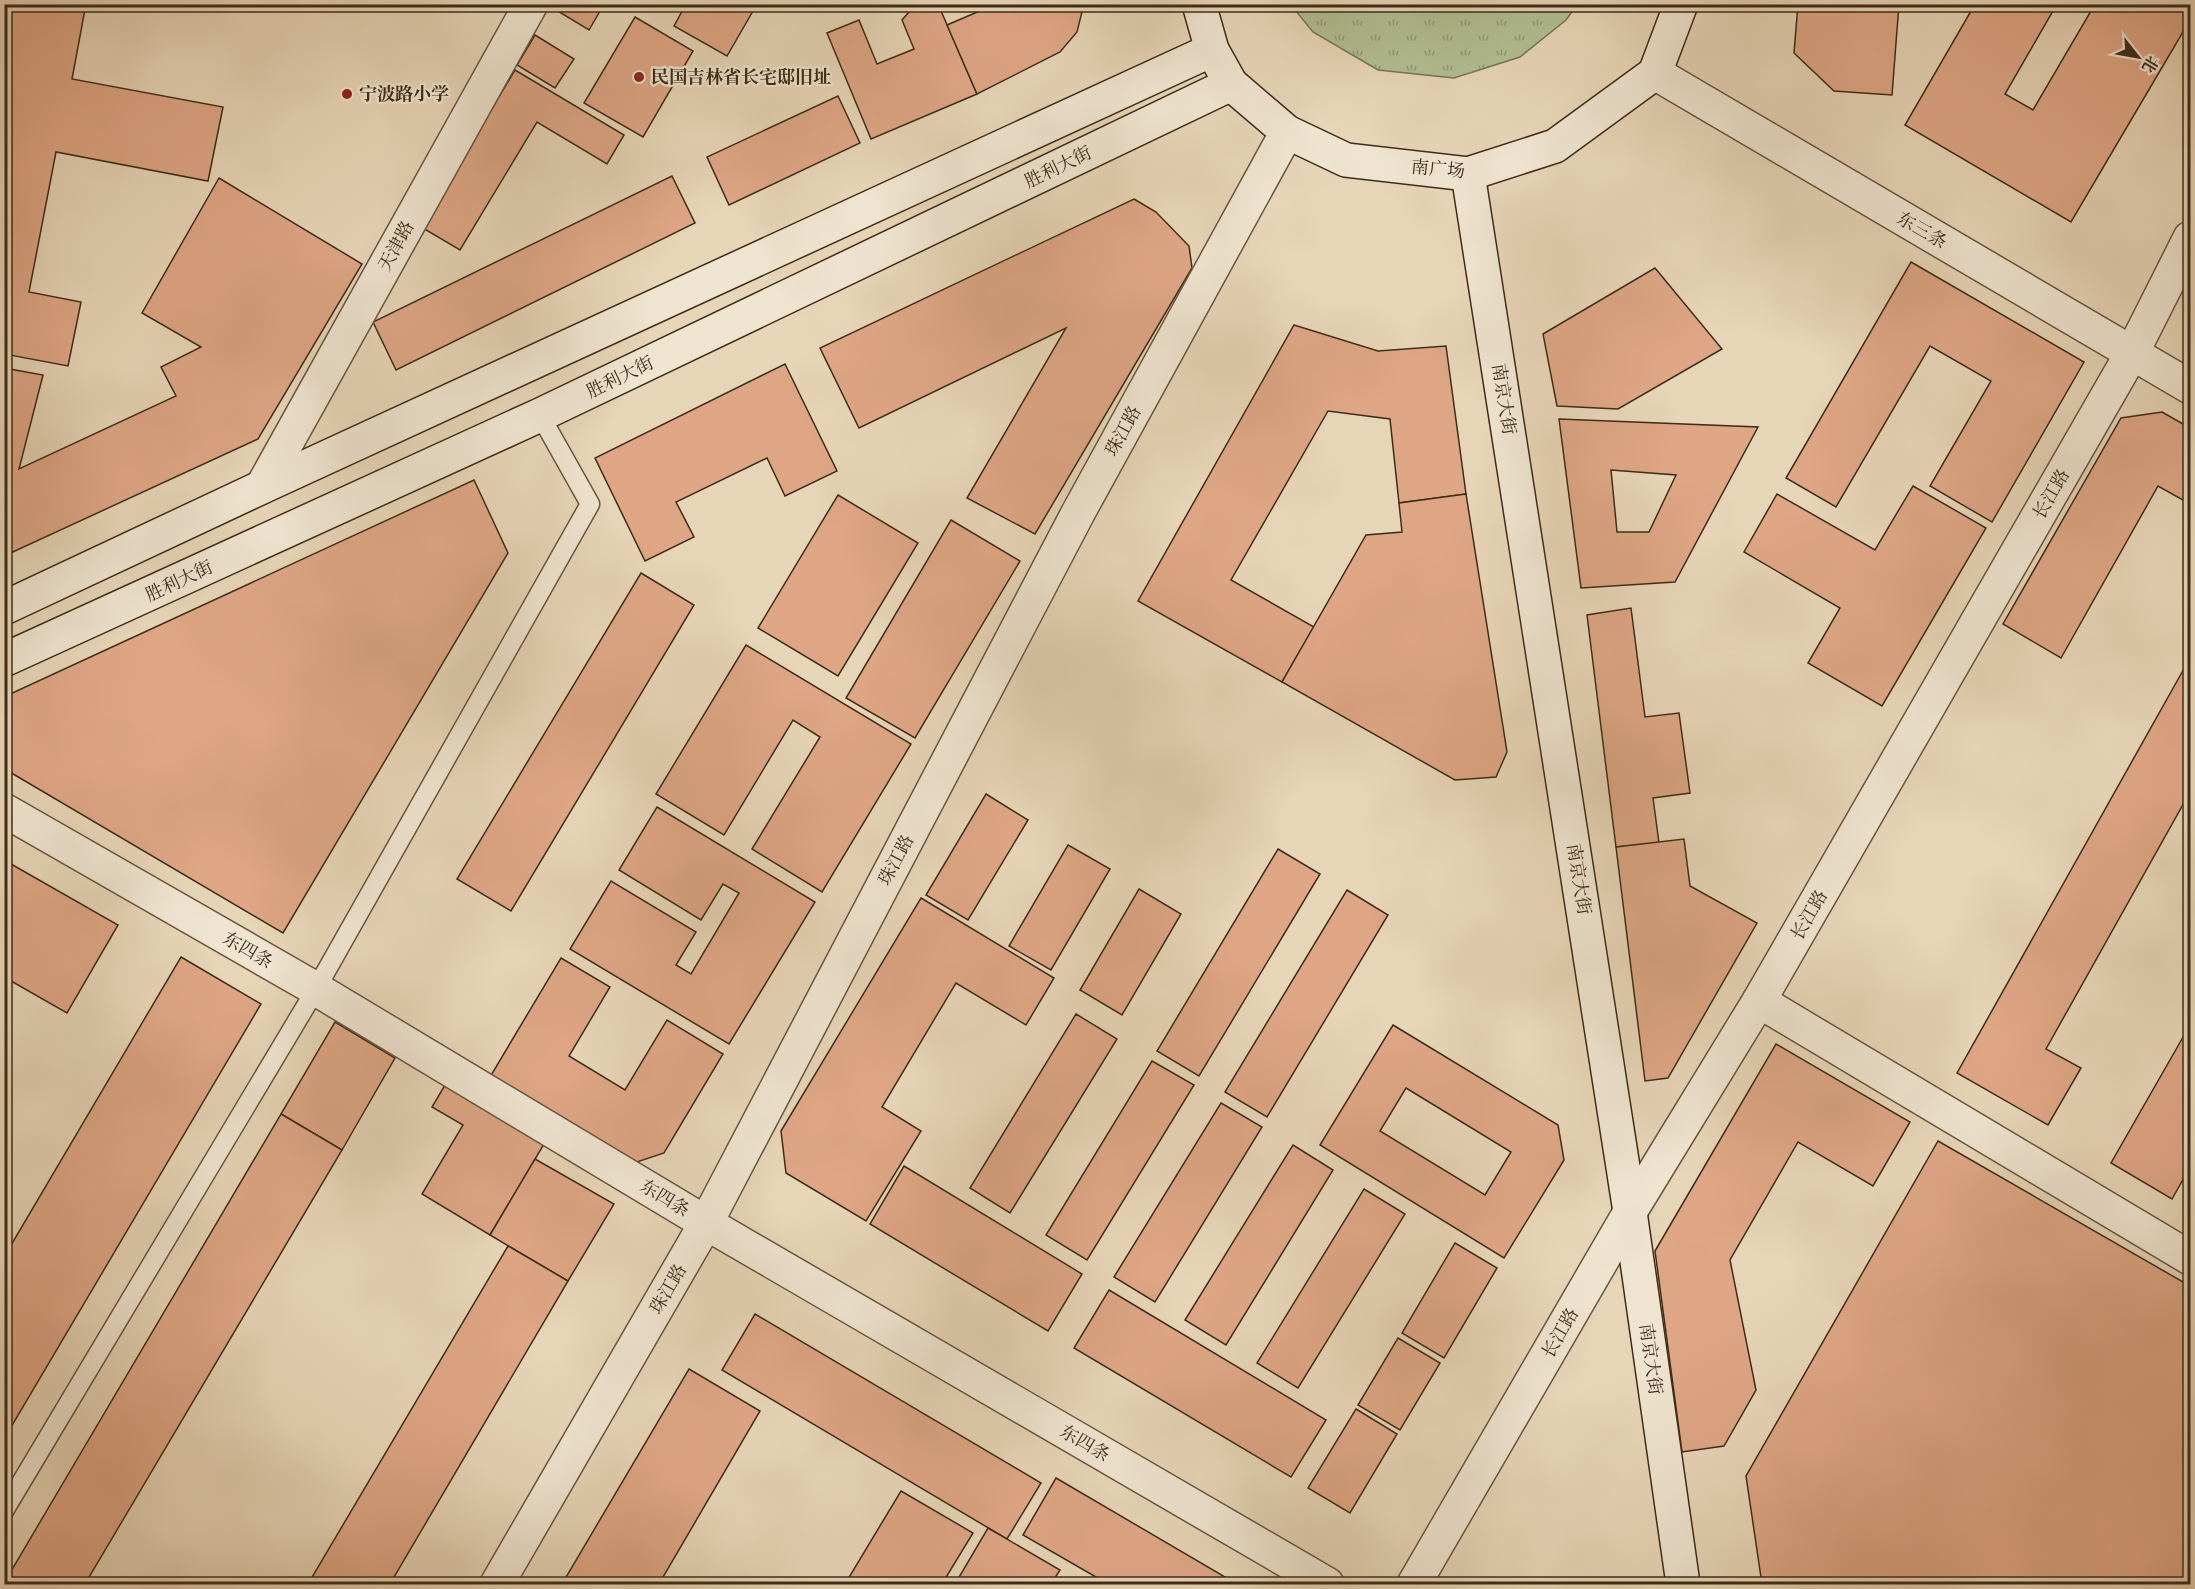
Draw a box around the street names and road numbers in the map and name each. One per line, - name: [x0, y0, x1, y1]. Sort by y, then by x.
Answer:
- street label: 胜利大街: [1021, 141, 1095, 193]
- street label: 南广场: [1410, 156, 1466, 182]
- street label: 东三条: [1893, 207, 1951, 253]
- street label: 天津路: [373, 217, 419, 275]
- street label: 胜利大街: [583, 351, 657, 403]
- street label: 南京大街: [1488, 362, 1520, 436]
- street label: 珠江路: [1100, 402, 1146, 460]
- street label: 长江路: [2028, 465, 2074, 523]
- street label: 胜利大街: [142, 556, 216, 606]
- street label: 珠江路: [874, 831, 918, 889]
- street label: 南京大街: [1563, 842, 1595, 916]
- street label: 长江路: [1786, 886, 1832, 944]
- street label: 东四条: [219, 927, 277, 973]
- street label: 东四条: [636, 1175, 694, 1221]
- street label: 珠江路: [645, 1260, 691, 1318]
- street label: 长江路: [1537, 1304, 1583, 1362]
- street label: 南京大街: [1635, 1322, 1667, 1396]
- street label: 东四条: [1056, 1420, 1114, 1466]

